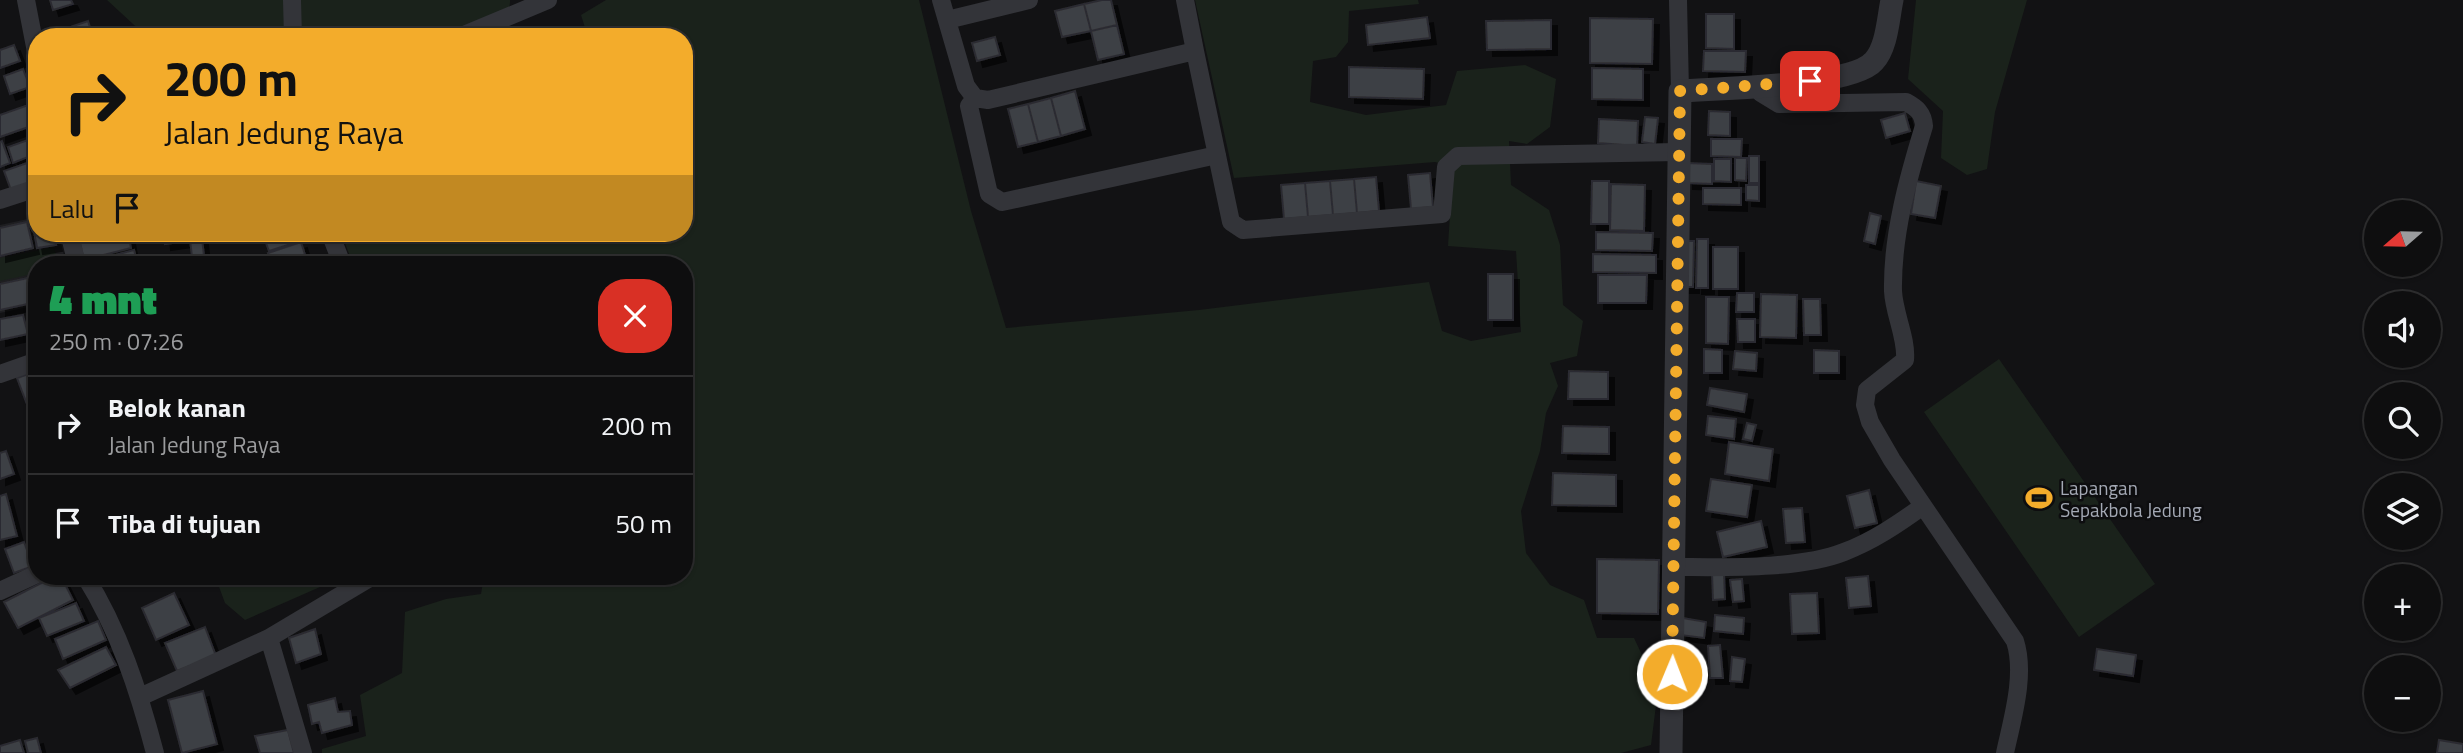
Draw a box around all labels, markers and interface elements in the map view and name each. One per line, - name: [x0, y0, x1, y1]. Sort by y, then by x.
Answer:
- text: 200 m: [164, 40, 298, 115]
- pin: [1780, 51, 1840, 111]
- icon: right: [49, 56, 140, 147]
- icon: arrive: [1791, 62, 1829, 100]
- text: Jalan Jedung Raya: [164, 108, 404, 156]
- text: Lalu: [49, 189, 94, 228]
- icon: arrive: [108, 189, 146, 227]
- north arrow: [2364, 200, 2441, 276]
- map controls: [2364, 200, 2441, 732]
- text: 4 mnt: [49, 266, 157, 330]
- button: close: [598, 279, 672, 353]
- button: sound: [2364, 291, 2441, 368]
- text: 250 m · 07:26: [49, 324, 184, 359]
- button: search: [2364, 382, 2441, 459]
- text: Belok kanan: [108, 388, 246, 427]
- icon: right: [49, 406, 87, 444]
- text: 200 m: [601, 406, 672, 445]
- text: Jalan Jedung Raya: [108, 427, 280, 462]
- place label: Lapangan Sepakbola Jedung: [2060, 473, 2202, 524]
- button: layers: [2364, 473, 2441, 550]
- sports icon: Lapangan Sepakbola Jedung: [2024, 483, 2054, 513]
- icon: arrive: [49, 504, 87, 542]
- text: Tiba di tujuan: [108, 504, 261, 543]
- text: 50 m: [615, 504, 672, 543]
- button: +: [2364, 564, 2441, 641]
- position arrow: [1635, 637, 1709, 711]
- button: −: [2364, 655, 2441, 732]

